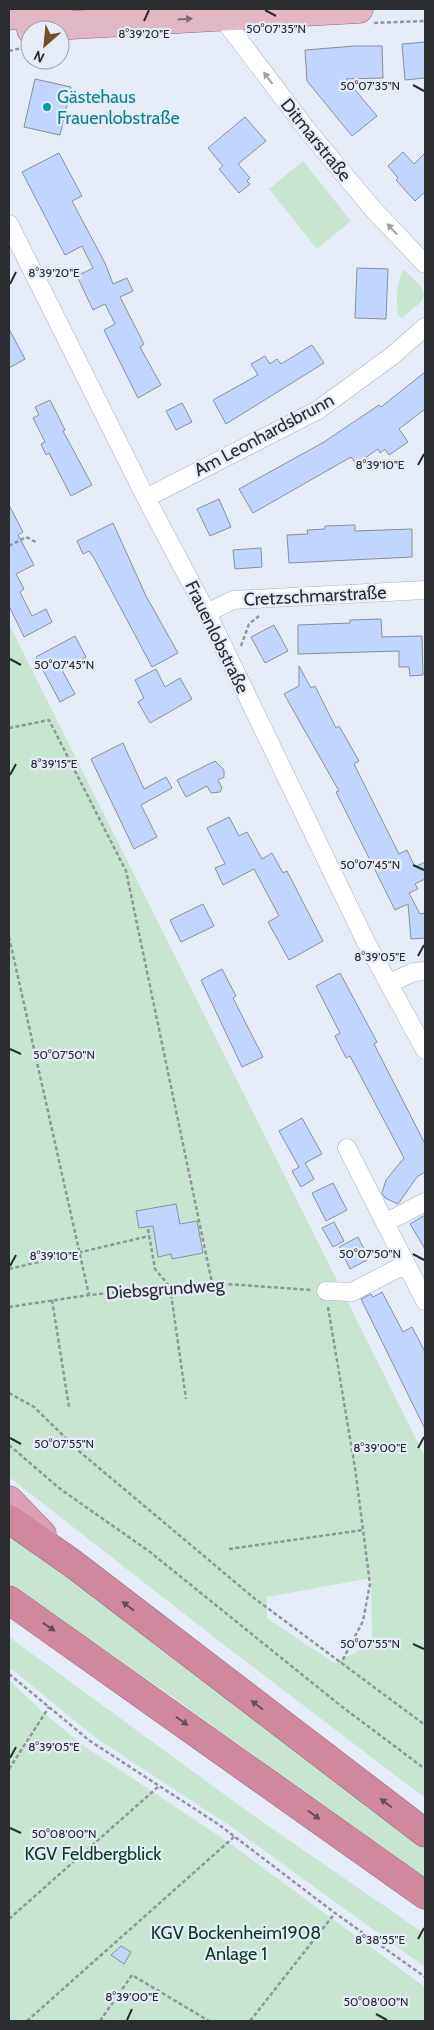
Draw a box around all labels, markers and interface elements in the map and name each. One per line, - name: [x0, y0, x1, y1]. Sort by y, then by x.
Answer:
- one-way arrow: [177, 14, 193, 22]
- north arrow: [20, 20, 70, 70]
- text: 50°07'35"N: [246, 21, 306, 36]
- text: 8°39'20"E: [118, 26, 170, 41]
- text: N: [31, 46, 48, 67]
- one-way arrow: [262, 72, 273, 85]
- text: 50°07'35"N: [340, 78, 400, 93]
- place label: Gästehaus Frauenlobstraße: [57, 86, 180, 129]
- street label: Ditmarstraße: [276, 94, 356, 186]
- marker: Gästehaus Frauenlobstraße: [41, 101, 53, 113]
- one-way arrow: [386, 223, 398, 235]
- text: 8°39'20"E: [28, 265, 80, 280]
- street label: Am Leonhardsbrunn: [190, 389, 338, 481]
- text: 8°39'10"E: [356, 457, 405, 472]
- street label: Frauenlobstraße: [180, 577, 254, 697]
- street label: Cretzschmarstraße: [243, 581, 387, 611]
- text: 50°07'45"N: [34, 657, 94, 672]
- text: 8°39'15"E: [30, 756, 78, 771]
- text: 50°07'45"N: [340, 857, 400, 872]
- text: 8°39'05"E: [354, 949, 406, 964]
- text: 50°07'50"N: [33, 1047, 95, 1062]
- text: 50°07'50"N: [339, 1246, 401, 1261]
- text: 8°39'10"E: [30, 1248, 79, 1263]
- street label: Diebsgrundweg: [105, 1274, 226, 1304]
- text: 50°07'55"N: [34, 1436, 94, 1451]
- text: 8°39'00"E: [353, 1440, 407, 1455]
- one-way arrow: [122, 1601, 135, 1612]
- one-way arrow: [42, 1622, 56, 1632]
- text: 50°07'55"N: [340, 1636, 400, 1651]
- one-way arrow: [251, 1700, 264, 1711]
- one-way arrow: [175, 1716, 189, 1726]
- text: 8°39'05"E: [28, 1739, 80, 1754]
- one-way arrow: [380, 1798, 393, 1809]
- one-way arrow: [308, 1810, 321, 1820]
- text: 50°08'00"N: [31, 1826, 97, 1841]
- park label: KGV Feldbergblick: [25, 1843, 162, 1865]
- park label: KGV Bockenheim1908 Anlage 1: [151, 1922, 321, 1965]
- text: 8°38'55"E: [355, 1932, 405, 1947]
- text: 8°39'00"E: [105, 1989, 159, 2004]
- text: 50°08'00"N: [343, 1994, 409, 2009]

